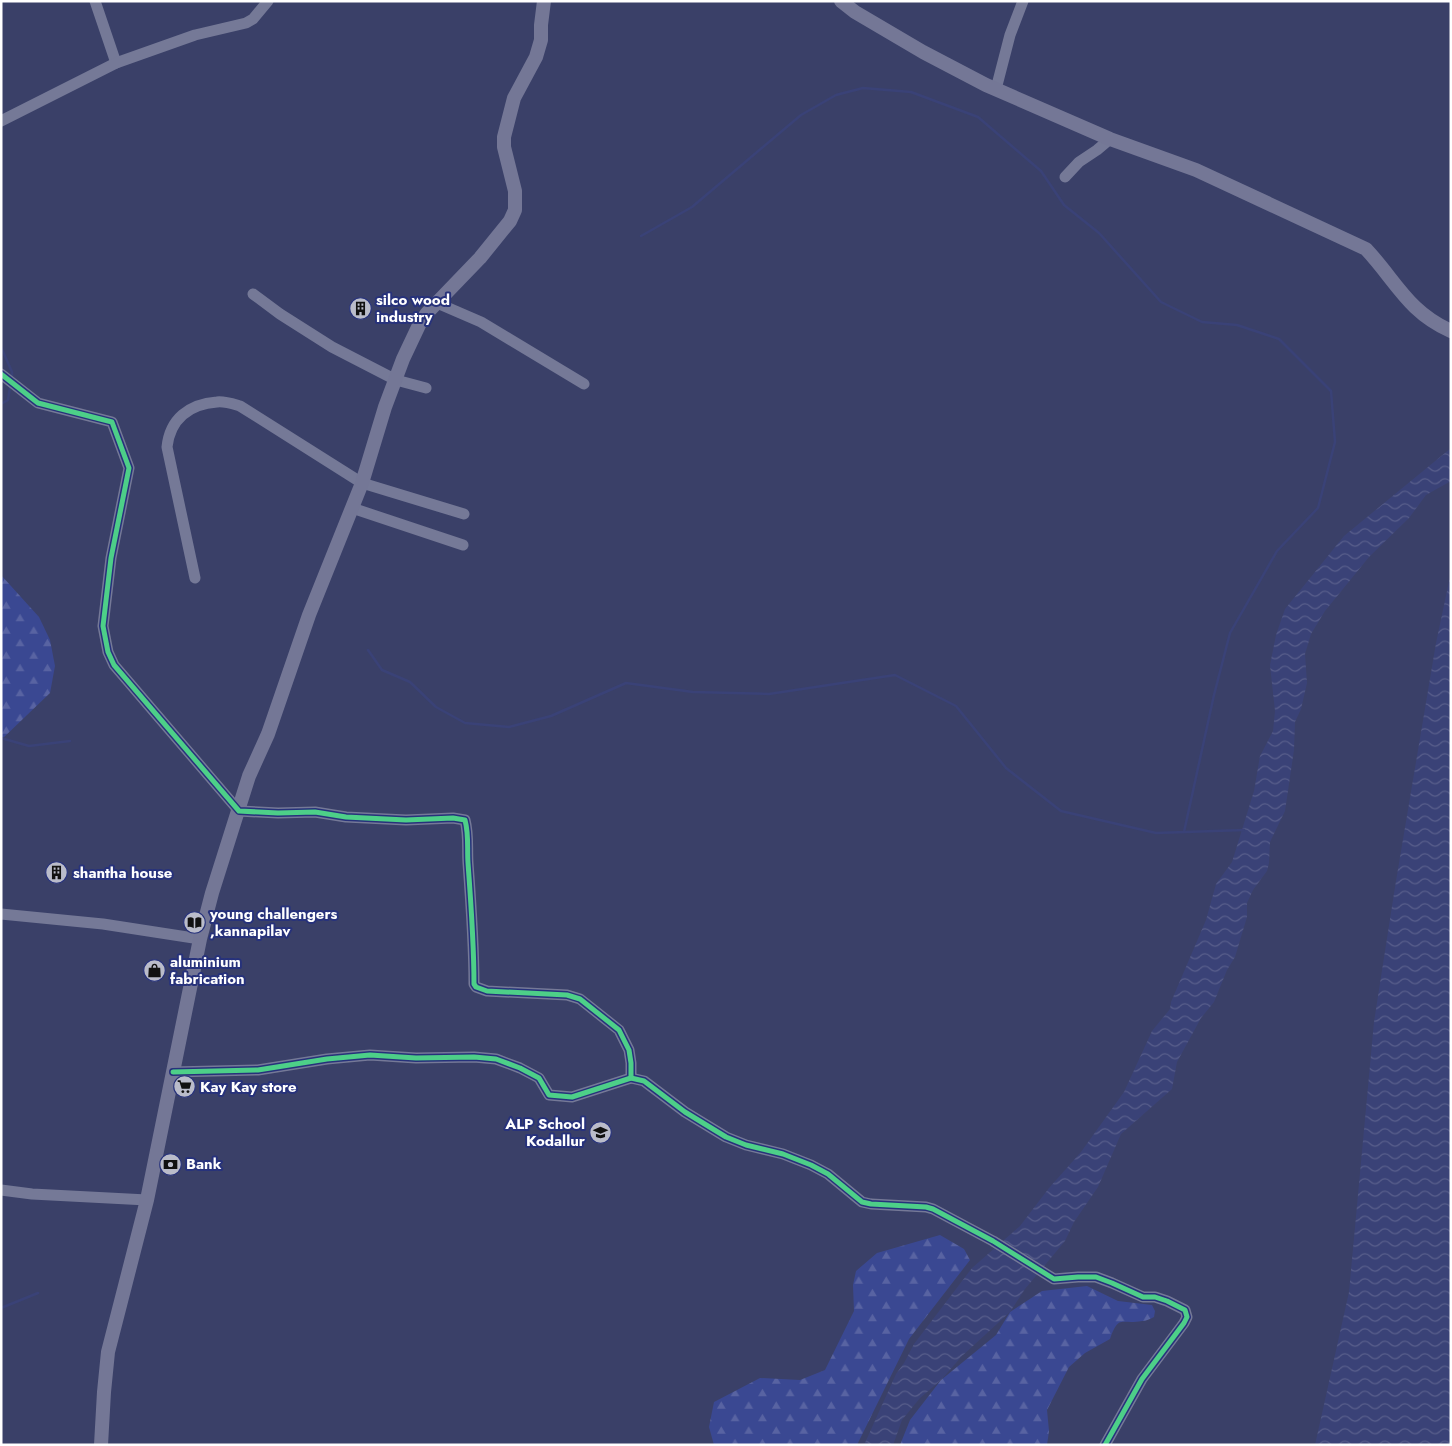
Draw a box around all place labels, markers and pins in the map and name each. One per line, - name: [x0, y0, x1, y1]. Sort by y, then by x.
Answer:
- place label: silco wood industry: [376, 289, 450, 328]
- building icon: silco wood industry: [348, 297, 372, 321]
- building icon: shantha house: [45, 861, 69, 885]
- place label: shantha house: [73, 862, 173, 884]
- place label: young challengers ,kannapilav: [209, 903, 338, 942]
- library icon: young challengers ,kannapilav: [182, 911, 206, 935]
- place label: aluminium fabrication: [170, 951, 245, 990]
- shop icon: aluminium fabrication: [142, 959, 166, 983]
- supermarket icon: Kay Kay store: [172, 1075, 196, 1099]
- place label: Kay Kay store: [200, 1076, 297, 1098]
- place label: ALP School Kodallur: [504, 1113, 586, 1152]
- school or university icon: ALP School Kodallur: [589, 1121, 613, 1145]
- bank icon: Bank: [158, 1152, 182, 1176]
- place label: Bank: [186, 1153, 222, 1175]

